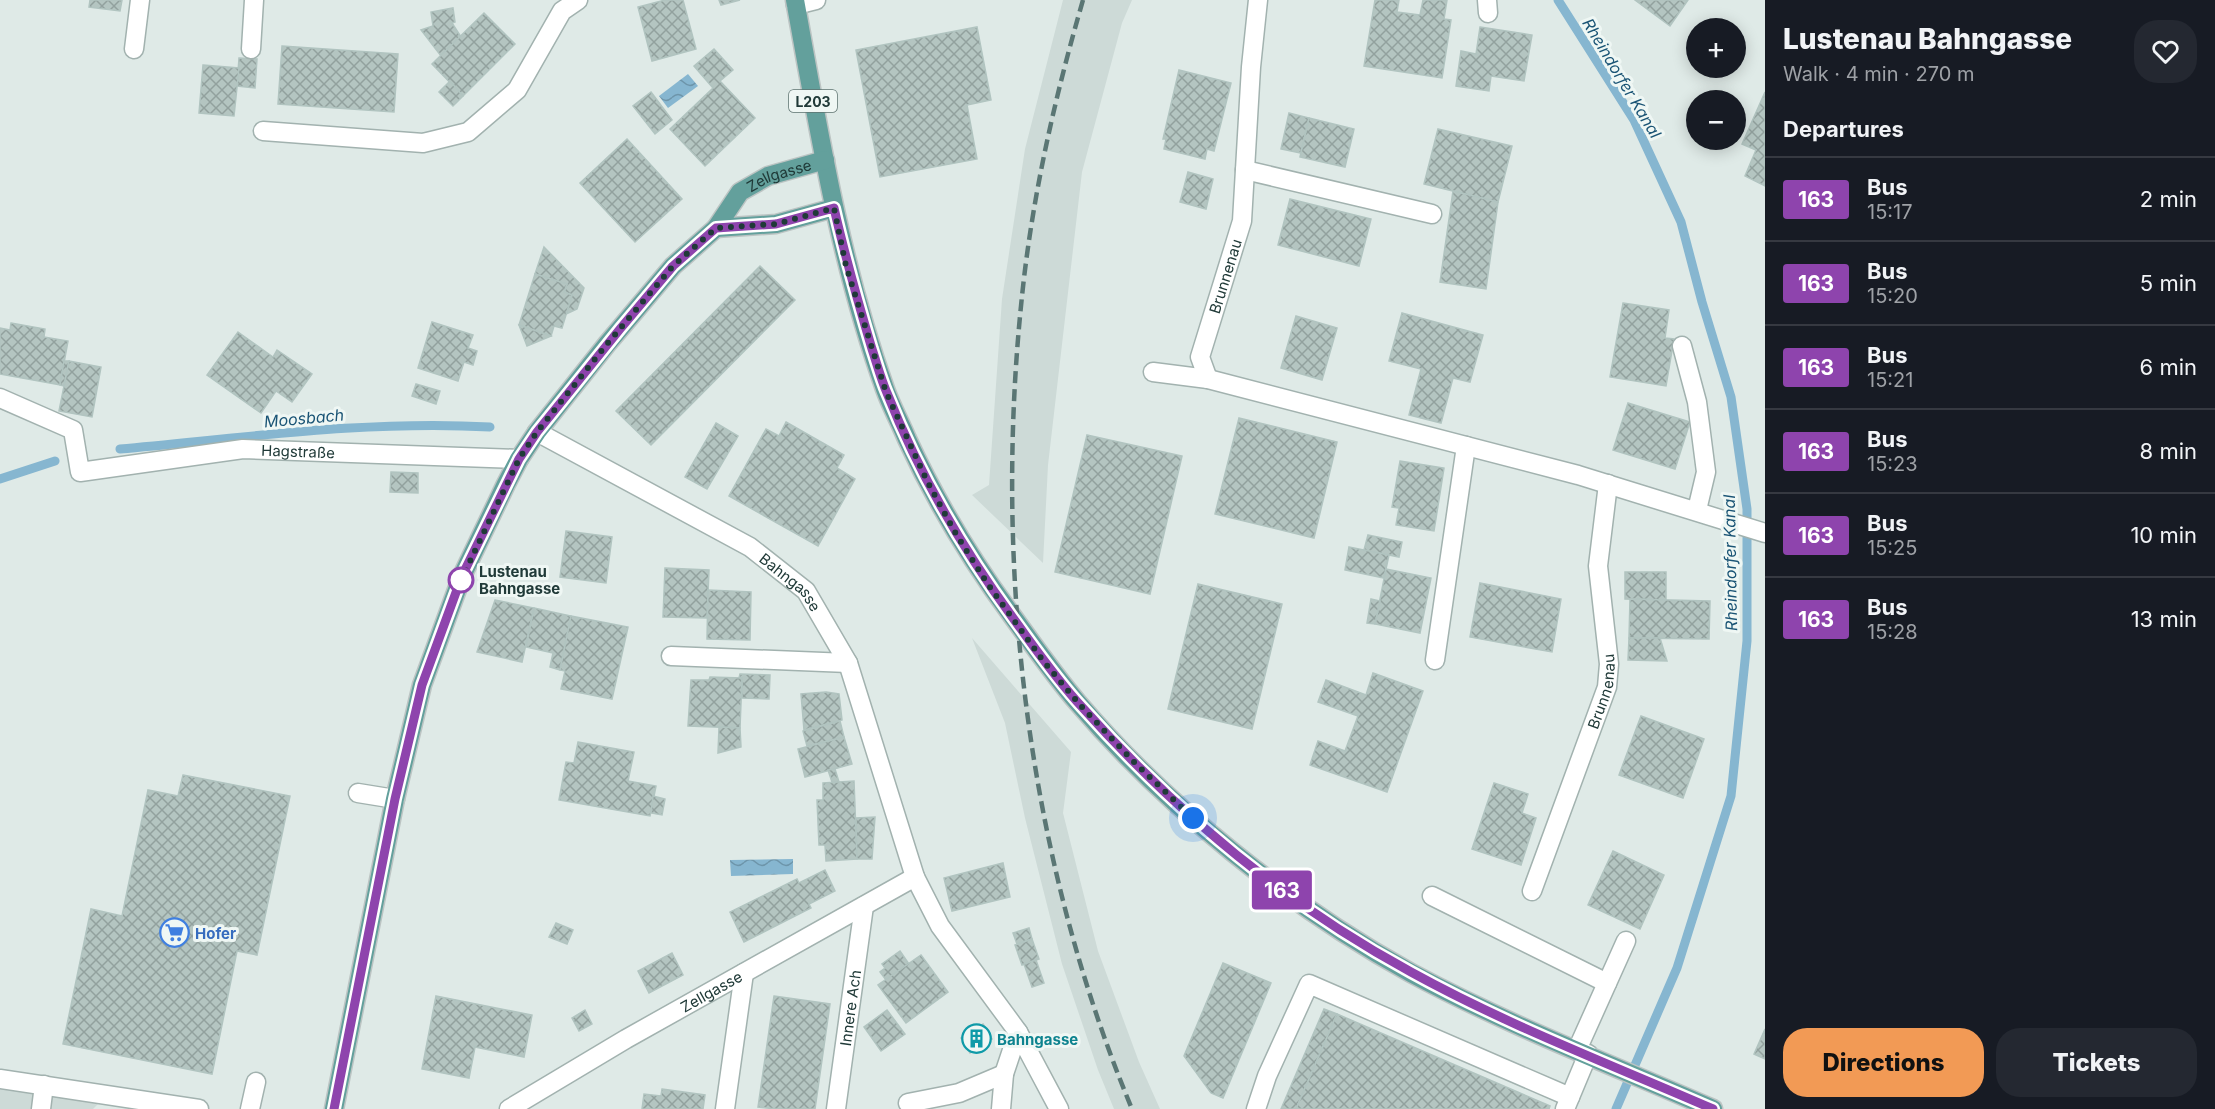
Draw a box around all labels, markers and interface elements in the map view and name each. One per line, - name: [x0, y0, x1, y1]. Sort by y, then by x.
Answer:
- water label: Rheindorfer Kanal: [1578, 14, 1666, 142]
- map controls: [1686, 18, 1746, 150]
- button: +: [1686, 18, 1746, 78]
- button: heart: [2134, 20, 2197, 83]
- text: Lustenau Bahngasse: [1783, 22, 2072, 56]
- text: Walk · 4 min · 270 m: [1783, 62, 1974, 86]
- road number: L203: [789, 90, 837, 112]
- button: −: [1686, 90, 1746, 150]
- text: Departures: [1783, 116, 1904, 142]
- street label: Zellgasse: [743, 155, 813, 196]
- text: Bus: [1867, 174, 1908, 200]
- text: 2 min: [2140, 186, 2197, 212]
- text: 163: [1798, 187, 1834, 212]
- text: 15:17: [1867, 200, 1913, 224]
- street label: Brunnenau: [1205, 237, 1245, 316]
- text: Bus: [1867, 258, 1908, 284]
- text: 5 min: [2140, 270, 2197, 296]
- text: 163: [1798, 271, 1834, 296]
- text: 15:20: [1867, 284, 1918, 308]
- text: Bus: [1867, 342, 1908, 368]
- text: 6 min: [2140, 354, 2197, 380]
- text: 163: [1798, 355, 1834, 380]
- text: 15:21: [1867, 368, 1913, 392]
- water label: Moosbach: [263, 405, 345, 431]
- text: Bus: [1867, 426, 1908, 452]
- text: 8 min: [2140, 438, 2197, 464]
- text: 163: [1798, 439, 1834, 464]
- street label: Hagstraße: [261, 440, 335, 462]
- text: 15:23: [1867, 452, 1918, 476]
- water label: Rheindorfer Kanal: [1719, 495, 1741, 631]
- text: Bus: [1867, 510, 1908, 536]
- text: 10 min: [2130, 522, 2197, 548]
- text: 163: [1798, 523, 1834, 548]
- text: 15:25: [1867, 536, 1917, 560]
- street label: Bahngasse: [756, 549, 825, 615]
- place label: Lustenau Bahngasse: [479, 562, 560, 598]
- marker: Lustenau Bahngasse: [448, 567, 474, 593]
- text: Bus: [1867, 594, 1908, 620]
- text: 13 min: [2131, 606, 2197, 632]
- text: 163: [1798, 607, 1834, 632]
- text: 15:28: [1867, 620, 1918, 644]
- street label: Brunnenau: [1583, 653, 1619, 731]
- your location: [1178, 803, 1208, 833]
- line badge: 163: [1248, 870, 1316, 910]
- text: 163: [1264, 878, 1300, 903]
- supermarket icon: Hofer: [158, 917, 190, 949]
- place label: Hofer: [195, 924, 236, 943]
- street label: Zellgasse: [677, 966, 745, 1016]
- street label: Innere Ach: [835, 969, 865, 1047]
- building icon: Bahngasse: [960, 1023, 992, 1055]
- button: Directions: [1783, 1028, 1984, 1097]
- button: Tickets: [1996, 1028, 2197, 1097]
- place label: Bahngasse: [997, 1030, 1078, 1049]

